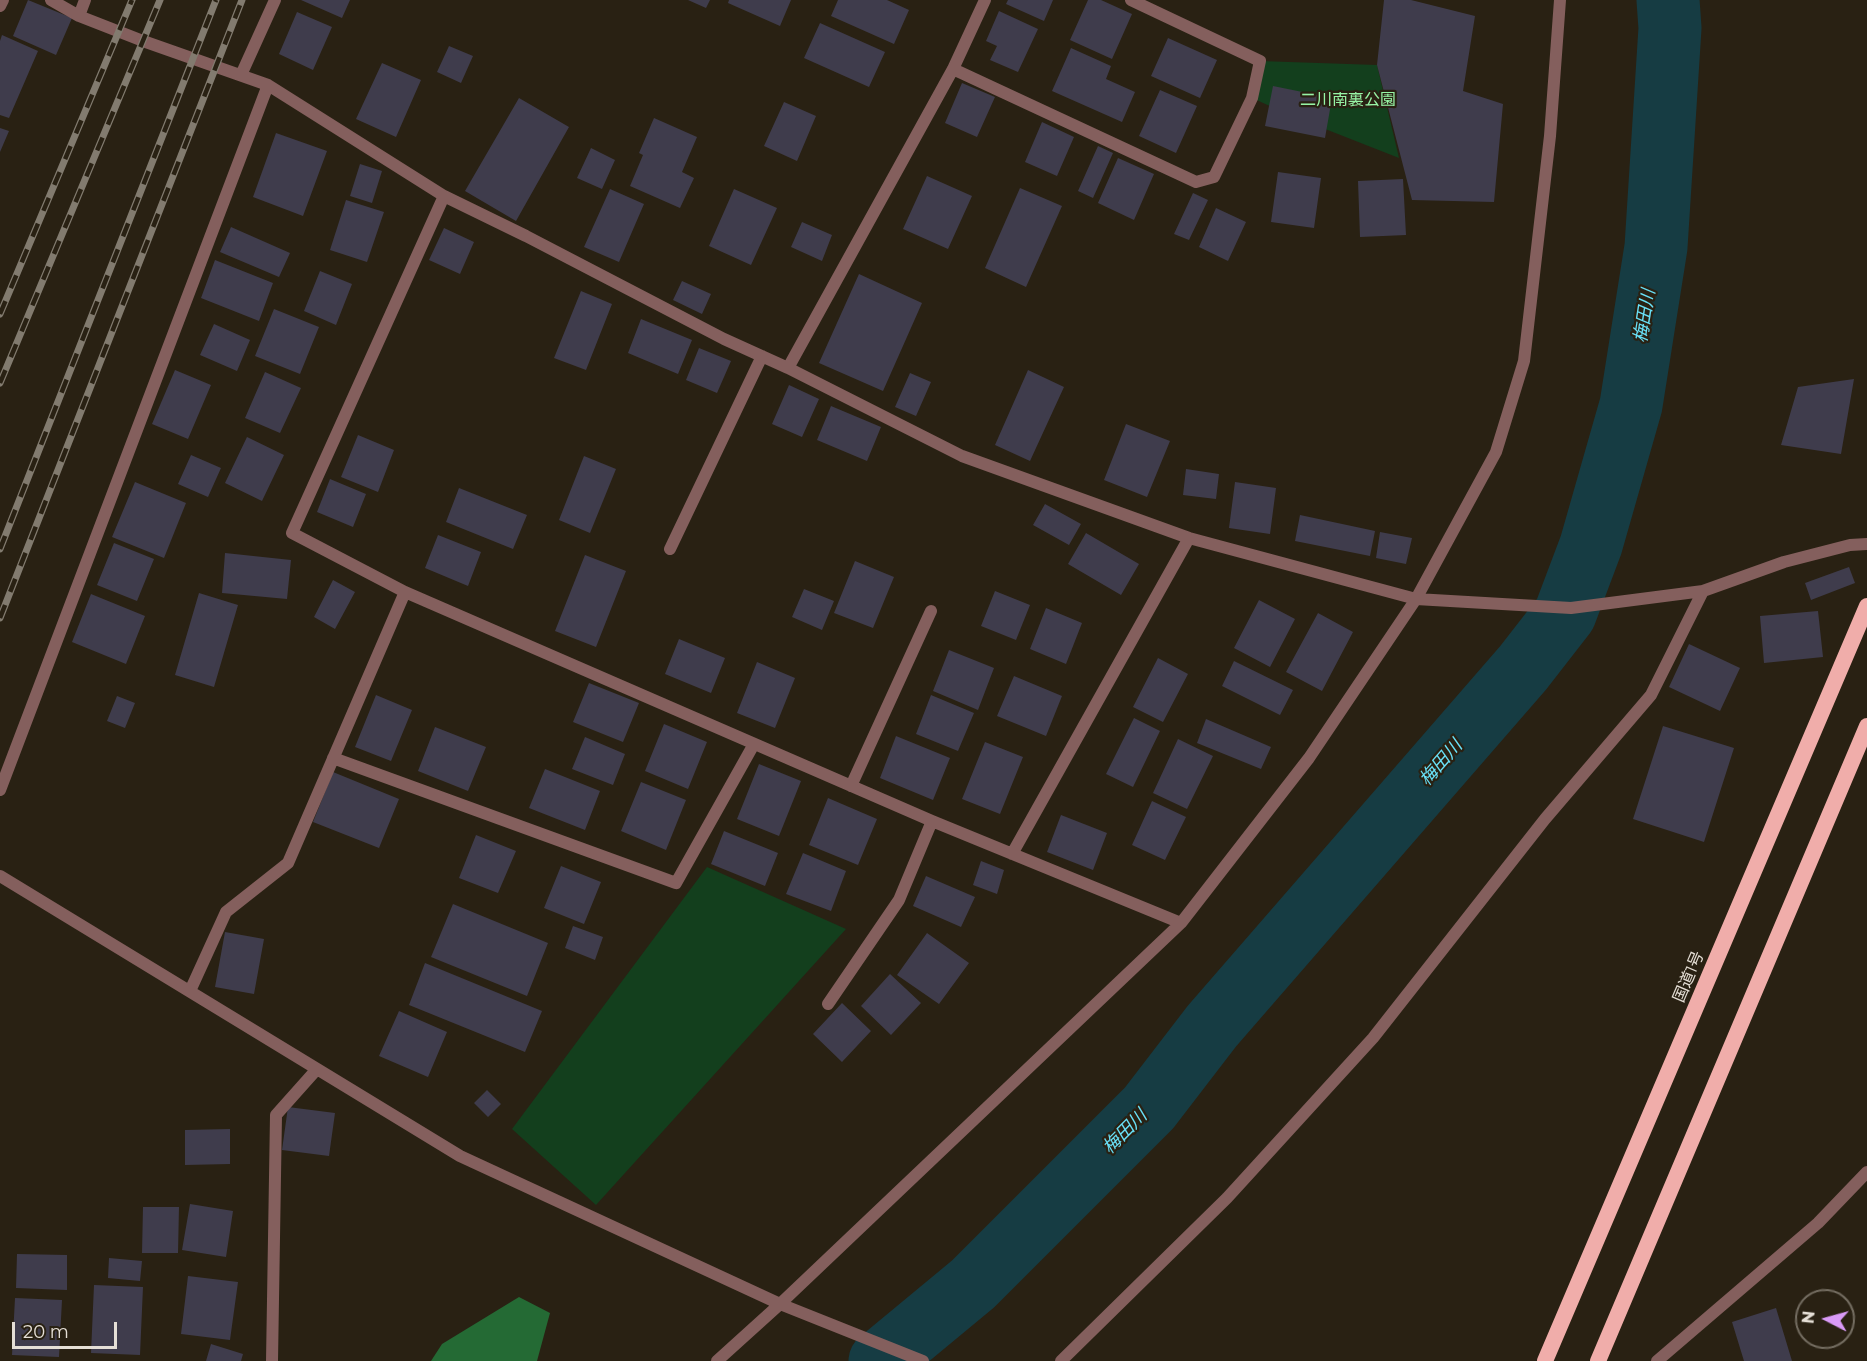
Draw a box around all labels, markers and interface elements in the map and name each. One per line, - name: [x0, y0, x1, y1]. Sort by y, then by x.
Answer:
- park label: 二川南裏公園: [1300, 90, 1396, 110]
- water label: 梅田川: [1630, 288, 1660, 344]
- water label: 梅田川: [1415, 736, 1467, 790]
- street label: 国道1号: [1670, 948, 1708, 1006]
- water label: 梅田川: [1098, 1105, 1152, 1159]
- north arrow: [1795, 1289, 1855, 1349]
- scale bar: [15, 1310, 120, 1348]
- text: N: [1798, 1310, 1819, 1325]
- text: 20 m: [23, 1321, 69, 1343]

